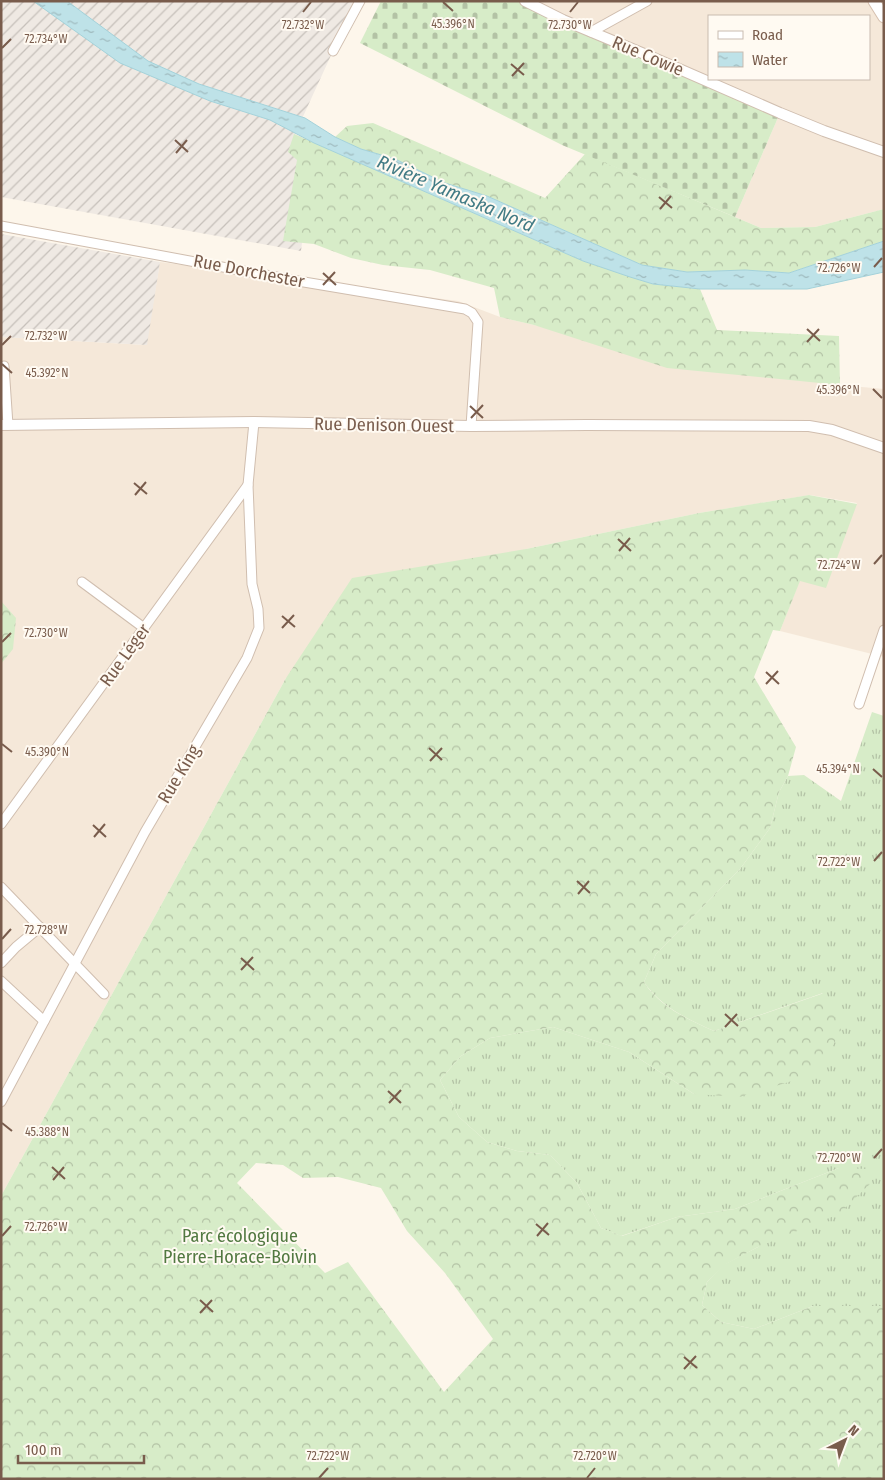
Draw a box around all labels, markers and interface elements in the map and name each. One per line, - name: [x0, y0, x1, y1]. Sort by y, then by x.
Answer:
- legend: [708, 15, 870, 80]
- text: 45.396°N: [431, 17, 475, 31]
- text: 72.732°W: [282, 18, 324, 32]
- text: 72.730°W: [548, 18, 592, 32]
- text: Road: [752, 26, 783, 44]
- street label: Rue Cowie: [609, 31, 687, 81]
- text: 72.734°W: [24, 32, 68, 46]
- text: Water: [752, 51, 788, 69]
- water label: Rivière Yamaska Nord: [374, 150, 538, 237]
- street label: Rue Dorchester: [192, 249, 307, 293]
- text: 72.726°W: [817, 261, 861, 275]
- text: 72.732°W: [25, 329, 67, 343]
- text: 45.392°N: [26, 366, 68, 380]
- text: 45.396°N: [816, 383, 860, 397]
- street label: Rue Denison Ouest: [314, 413, 454, 437]
- text: 72.724°W: [818, 558, 860, 572]
- street label: Rue Léger: [95, 619, 156, 691]
- text: 72.730°W: [24, 626, 68, 640]
- street label: Rue King: [153, 740, 205, 807]
- text: 45.390°N: [25, 745, 69, 759]
- text: 45.394°N: [816, 762, 860, 776]
- text: 72.722°W: [818, 855, 860, 869]
- text: 72.728°W: [24, 923, 68, 937]
- text: 45.388°N: [25, 1125, 69, 1139]
- text: 72.720°W: [817, 1151, 861, 1165]
- text: 72.726°W: [24, 1220, 68, 1234]
- park label: Parc écologique Pierre-Horace-Boivin: [163, 1225, 317, 1268]
- north arrow: [820, 1415, 870, 1465]
- text: N: [845, 1422, 862, 1440]
- scale bar: [18, 1432, 144, 1464]
- text: 100 m: [25, 1441, 62, 1459]
- text: 72.722°W: [307, 1449, 349, 1463]
- text: 72.720°W: [573, 1449, 617, 1463]

